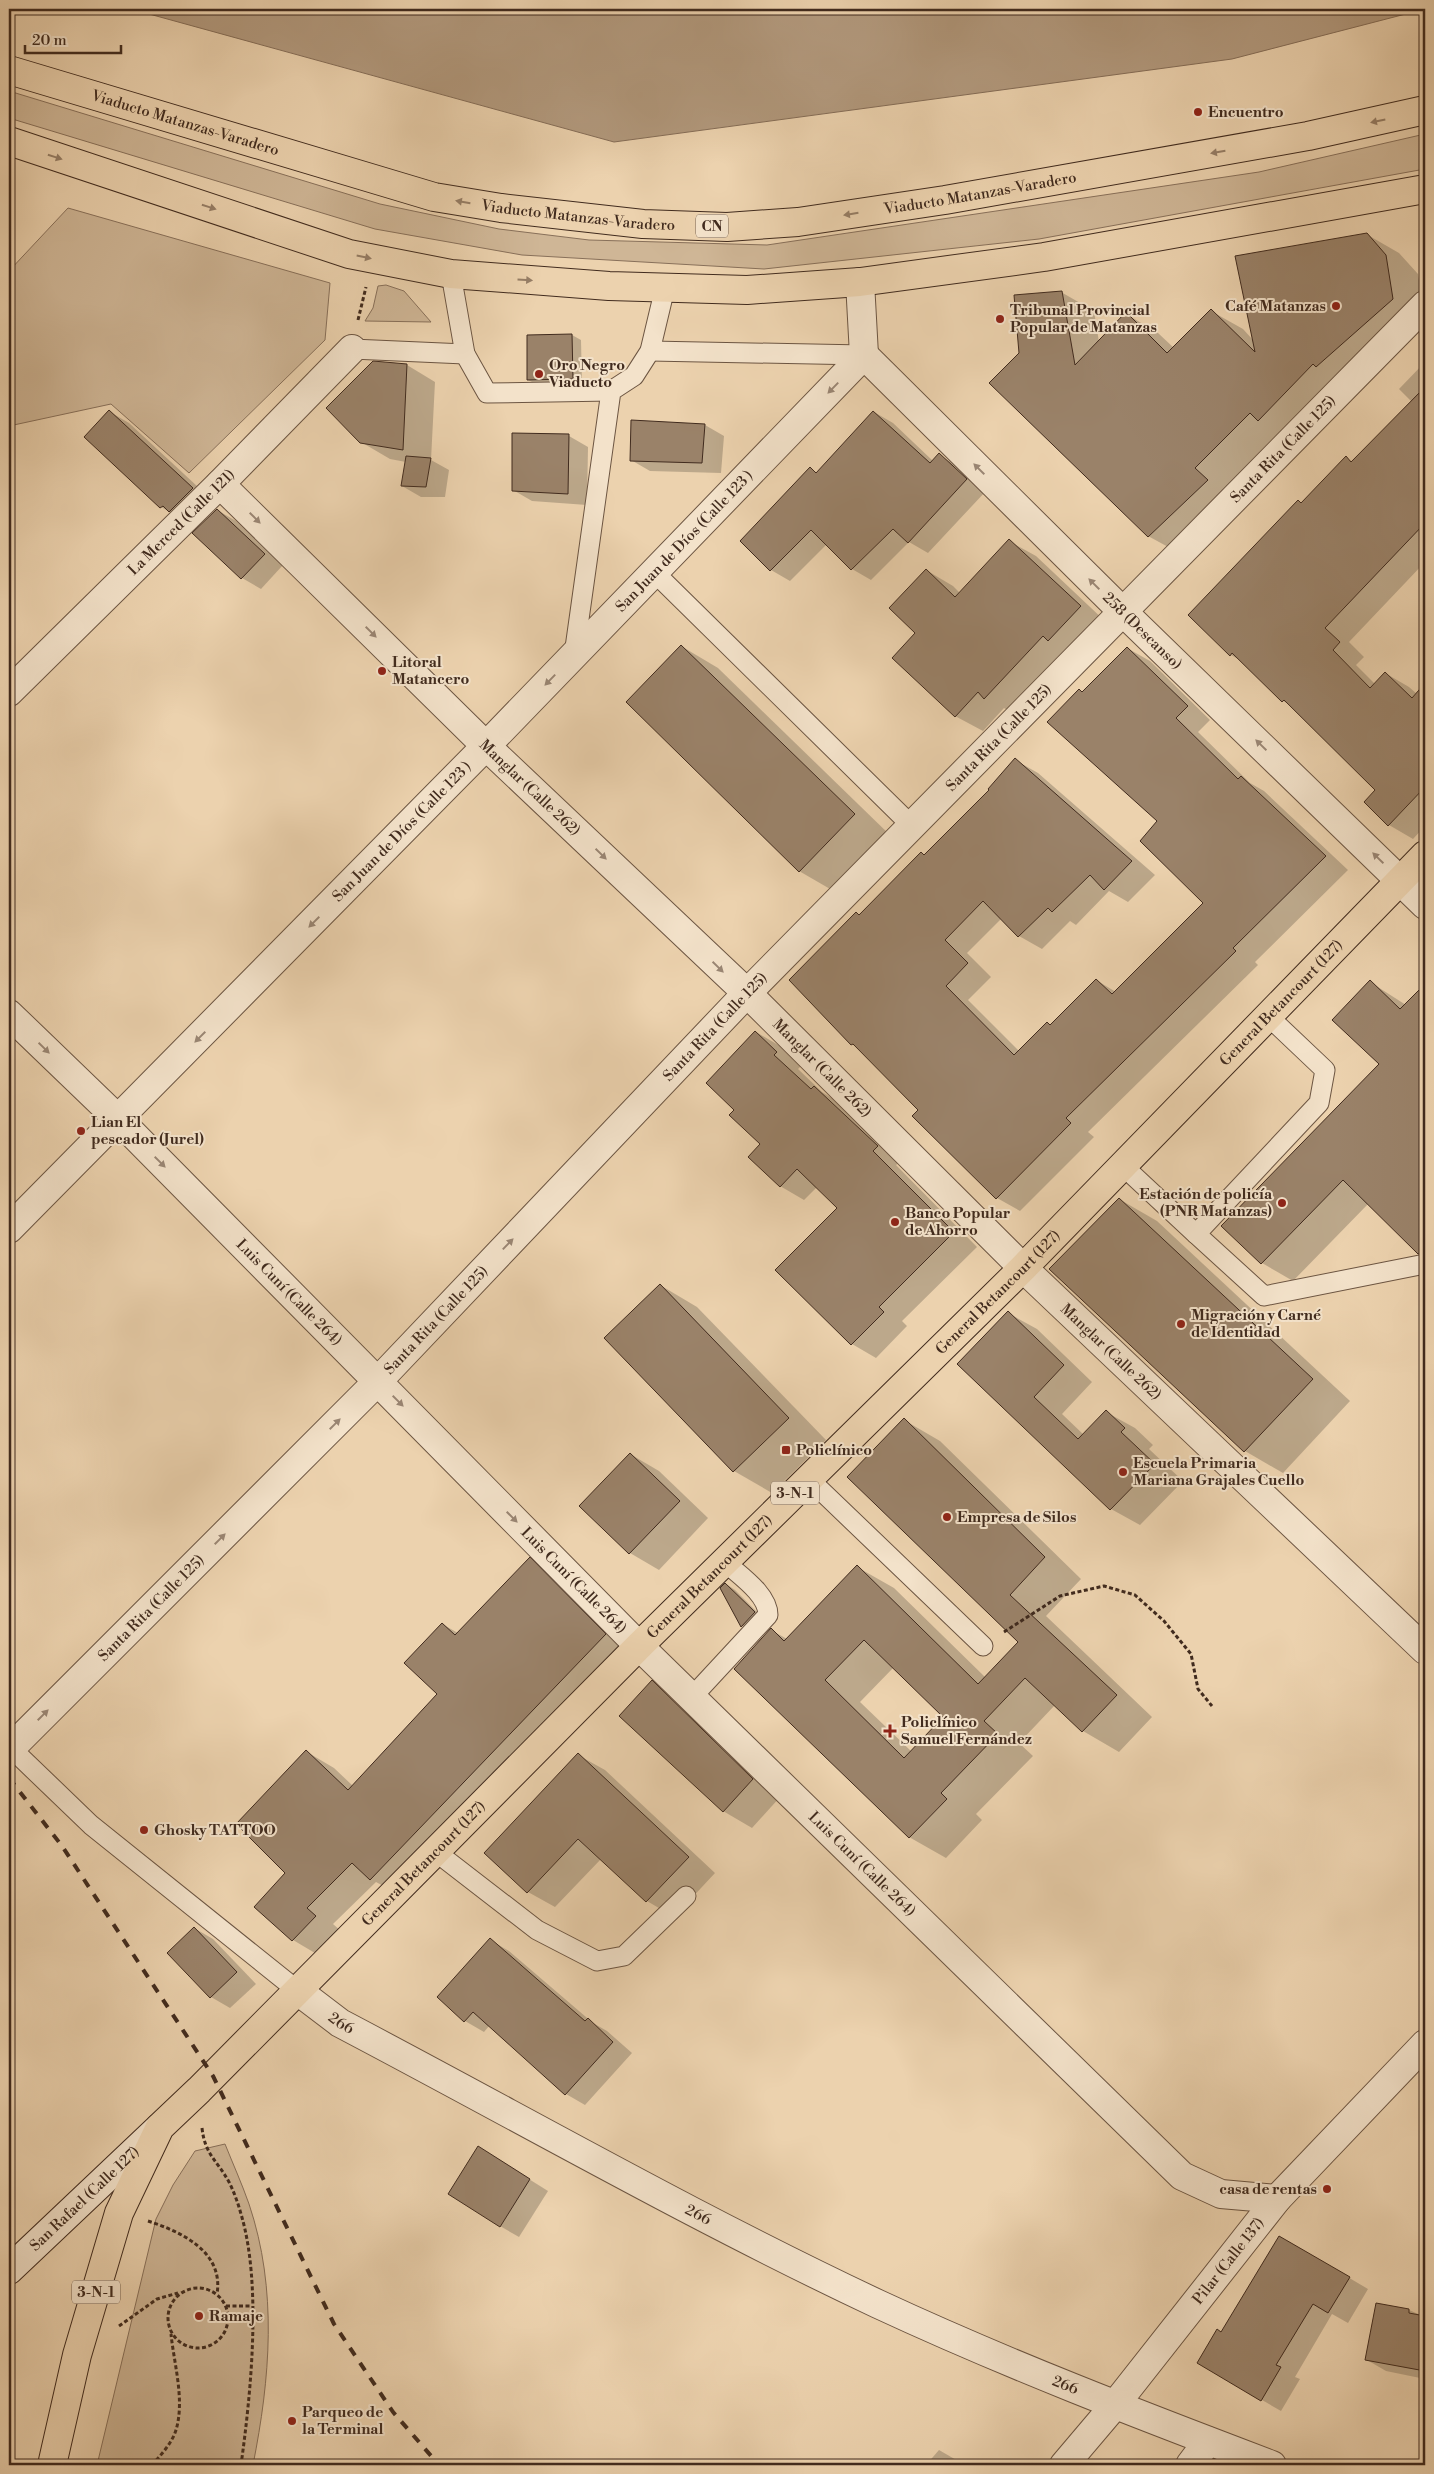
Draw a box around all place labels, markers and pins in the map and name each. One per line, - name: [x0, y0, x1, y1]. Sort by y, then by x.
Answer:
- place label: Encuentro: [1208, 103, 1284, 122]
- marker: Encuentro: [1192, 106, 1204, 118]
- place label: Café Matanzas: [1225, 297, 1326, 316]
- marker: Café Matanzas: [1330, 300, 1342, 312]
- place label: Tribunal Provincial Popular de Matanzas: [1010, 301, 1157, 337]
- marker: Tribunal Provincial Popular de Matanzas: [994, 313, 1006, 325]
- place label: Oro Negro Viaducto: [548, 356, 625, 392]
- marker: Oro Negro Viaducto: [533, 368, 545, 380]
- place label: Litoral Matancero: [392, 653, 469, 689]
- marker: Litoral Matancero: [376, 665, 388, 677]
- place label: Lian El pescador (Jurel): [91, 1113, 204, 1149]
- marker: Lian El pescador (Jurel): [75, 1125, 87, 1137]
- place label: Estación de policía (PNR Matanzas): [1139, 1185, 1273, 1221]
- marker: Estación de policía (PNR Matanzas): [1276, 1197, 1288, 1209]
- place label: Banco Popular de Ahorro: [905, 1204, 1011, 1240]
- marker: Banco Popular de Ahorro: [889, 1216, 901, 1228]
- place label: Migración y Carné de Identidad: [1191, 1306, 1321, 1342]
- marker: Migración y Carné de Identidad: [1175, 1318, 1187, 1330]
- place label: Policlínico: [796, 1441, 872, 1460]
- marker: Policlínico: [780, 1444, 792, 1456]
- place label: Escuela Primaria Mariana Grajales Cuello: [1133, 1454, 1304, 1490]
- marker: Escuela Primaria Mariana Grajales Cuello: [1117, 1466, 1129, 1478]
- place label: Empresa de Silos: [957, 1508, 1076, 1527]
- marker: Empresa de Silos: [941, 1511, 953, 1523]
- place label: Policlínico Samuel Fernández: [901, 1713, 1032, 1749]
- marker: Policlínico Samuel Fernández: [883, 1724, 897, 1738]
- place label: Ghosky TATTOO: [154, 1821, 276, 1840]
- marker: Ghosky TATTOO: [138, 1824, 150, 1836]
- place label: casa de rentas: [1219, 2180, 1317, 2199]
- marker: casa de rentas: [1321, 2183, 1333, 2195]
- place label: Ramaje: [209, 2307, 263, 2326]
- marker: Ramaje: [193, 2310, 205, 2322]
- place label: Parqueo de la Terminal: [302, 2403, 383, 2439]
- marker: Parqueo de la Terminal: [286, 2415, 298, 2427]

